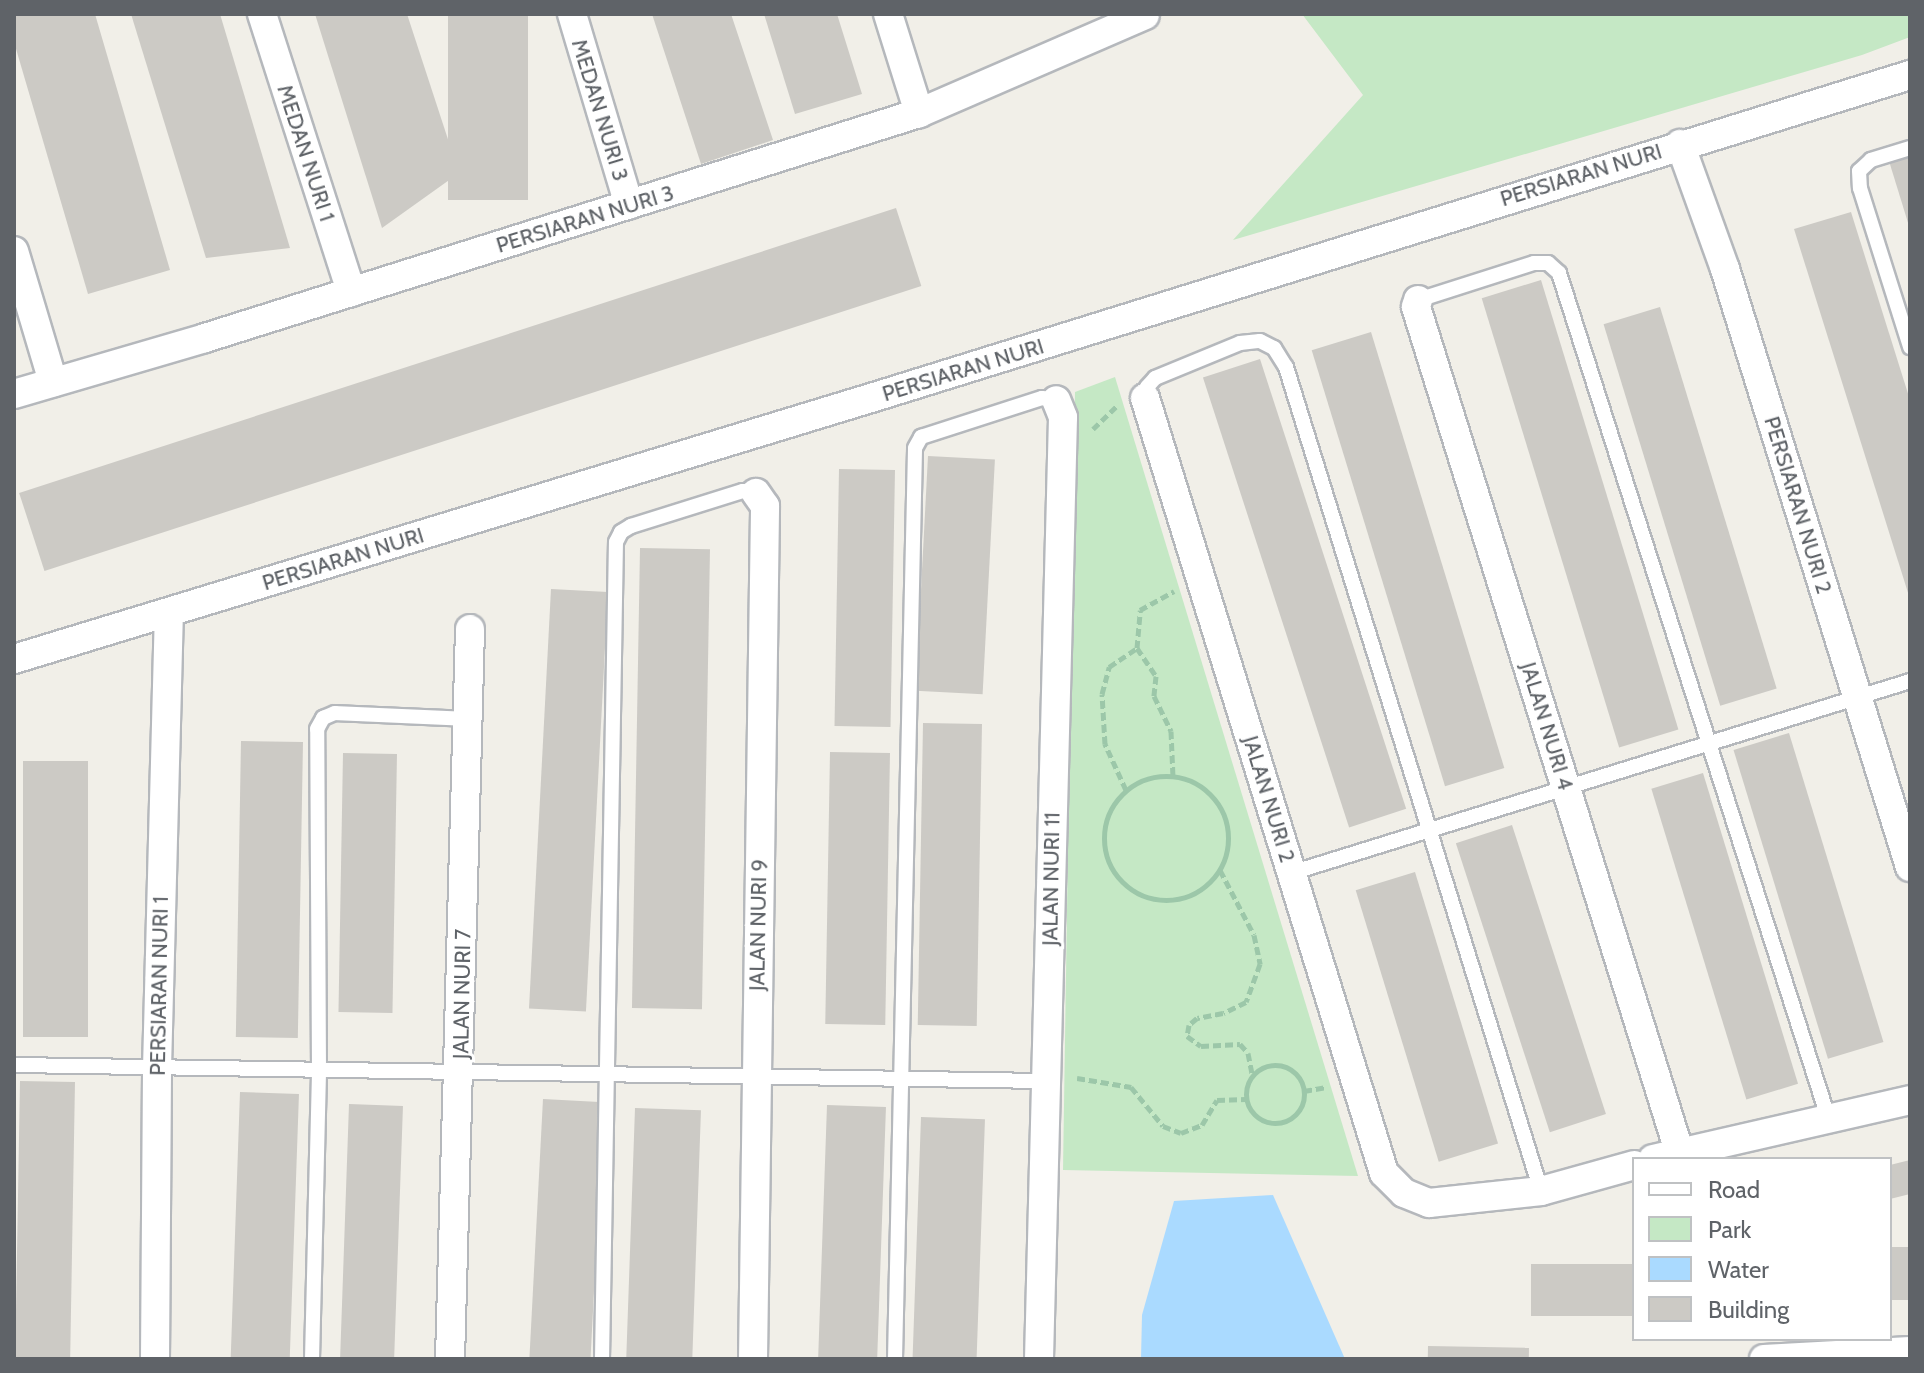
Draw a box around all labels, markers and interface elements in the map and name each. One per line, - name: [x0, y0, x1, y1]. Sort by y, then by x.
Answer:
- street label: MEDAN NURI 3: [566, 36, 634, 184]
- street label: MEDAN NURI 1: [271, 81, 341, 225]
- street label: PERSIARAN NURI: [1497, 138, 1665, 212]
- street label: PERSIARAN NURI 3: [493, 179, 677, 259]
- street label: PERSIARAN NURI: [879, 333, 1047, 407]
- street label: PERSIARAN NURI 2: [1758, 413, 1838, 597]
- street label: PERSIARAN NURI: [259, 522, 427, 596]
- street label: JALAN NURI 4: [1515, 659, 1579, 793]
- street label: JALAN NURI 2: [1237, 733, 1301, 865]
- street label: JALAN NURI 11: [1037, 812, 1065, 946]
- street label: JALAN NURI 9: [744, 859, 772, 991]
- street label: PERSIARAN NURI 1: [144, 896, 174, 1076]
- street label: JALAN NURI 7: [448, 929, 476, 1059]
- legend: [1632, 1157, 1892, 1341]
- text: Road: [1708, 1175, 1760, 1204]
- text: Park: [1708, 1215, 1751, 1244]
- text: Water: [1708, 1255, 1769, 1284]
- text: Building: [1708, 1295, 1789, 1324]

